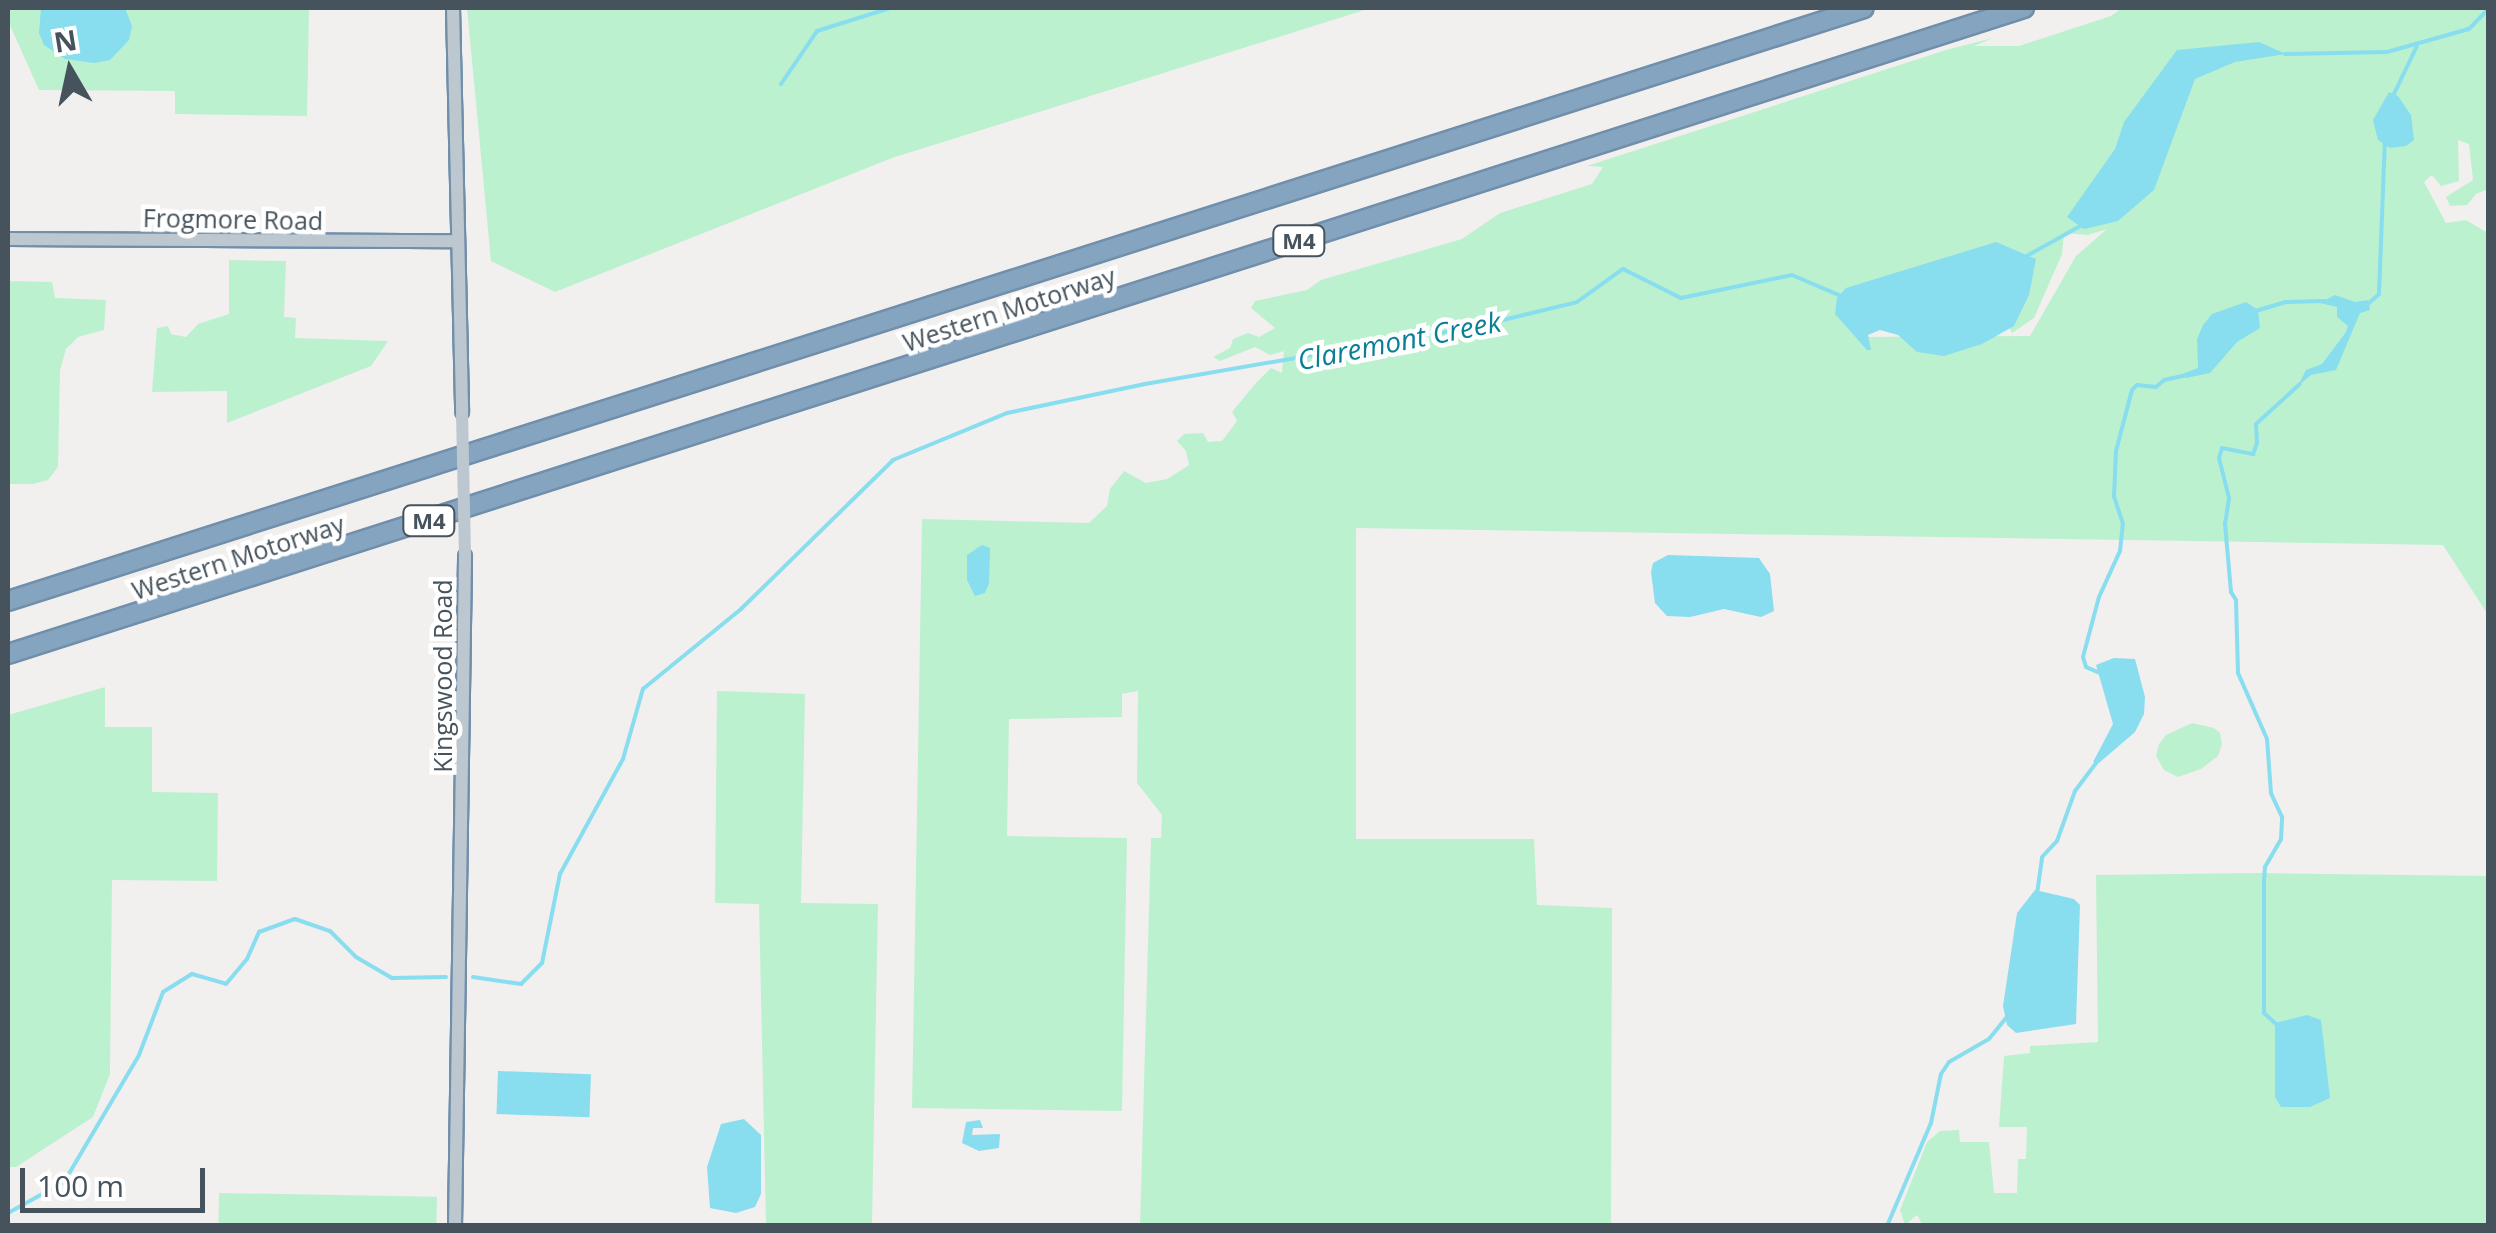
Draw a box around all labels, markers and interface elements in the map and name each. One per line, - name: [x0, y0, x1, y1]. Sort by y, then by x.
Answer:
- north arrow: [20, 20, 120, 120]
- text: N: [51, 20, 80, 61]
- street label: Frogmore Road: [143, 202, 323, 236]
- road number: M4: [1272, 224, 1326, 258]
- street label: Western Motorway: [899, 261, 1119, 357]
- water label: Claremont Creek: [1295, 304, 1503, 376]
- road number: M4: [402, 504, 456, 538]
- street label: Western Motorway: [128, 509, 348, 605]
- street label: Kingswood Road: [427, 579, 457, 773]
- scale bar: [25, 1148, 210, 1210]
- text: 100 m: [37, 1165, 124, 1206]

